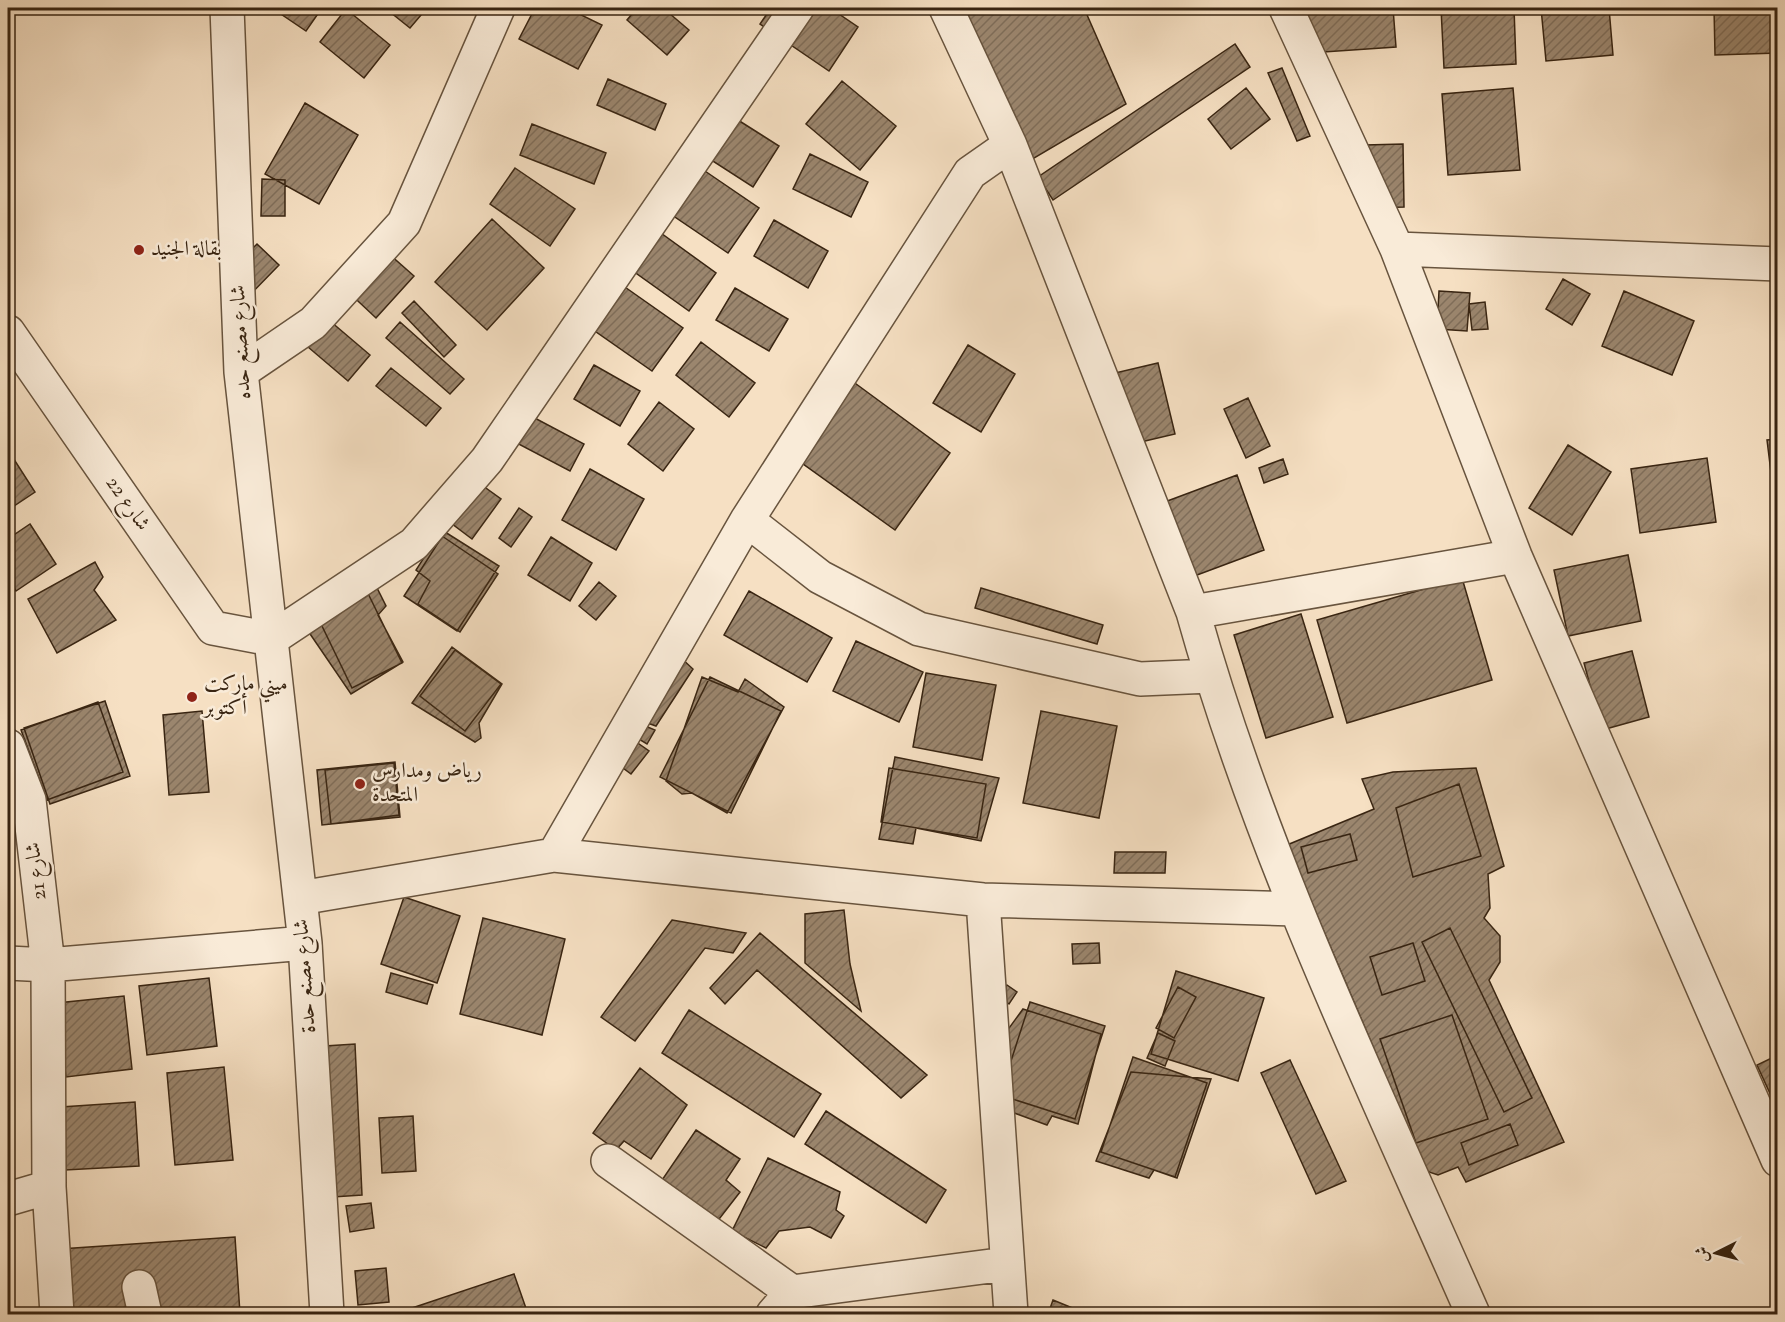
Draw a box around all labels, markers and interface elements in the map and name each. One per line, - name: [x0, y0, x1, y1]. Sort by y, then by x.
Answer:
- place label: بقالة الجنيد: [151, 235, 222, 265]
- marker: بقالة الجنيد: [132, 243, 146, 257]
- street label: شارع مصنع حده: [224, 284, 262, 400]
- street label: شارع 22: [97, 471, 157, 538]
- place label: ميني ماركت أكتوبر: [202, 670, 288, 724]
- marker: ميني ماركت أكتوبر: [185, 690, 199, 704]
- place label: رياض ومدارس المتحدة: [372, 757, 482, 811]
- marker: رياض ومدارس المتحدة: [353, 777, 367, 791]
- street label: شارع 21: [19, 840, 56, 902]
- street label: شارع مصنع حدة: [287, 918, 327, 1034]
- north arrow: [1686, 1223, 1746, 1283]
- text: ش: [1691, 1245, 1716, 1263]

